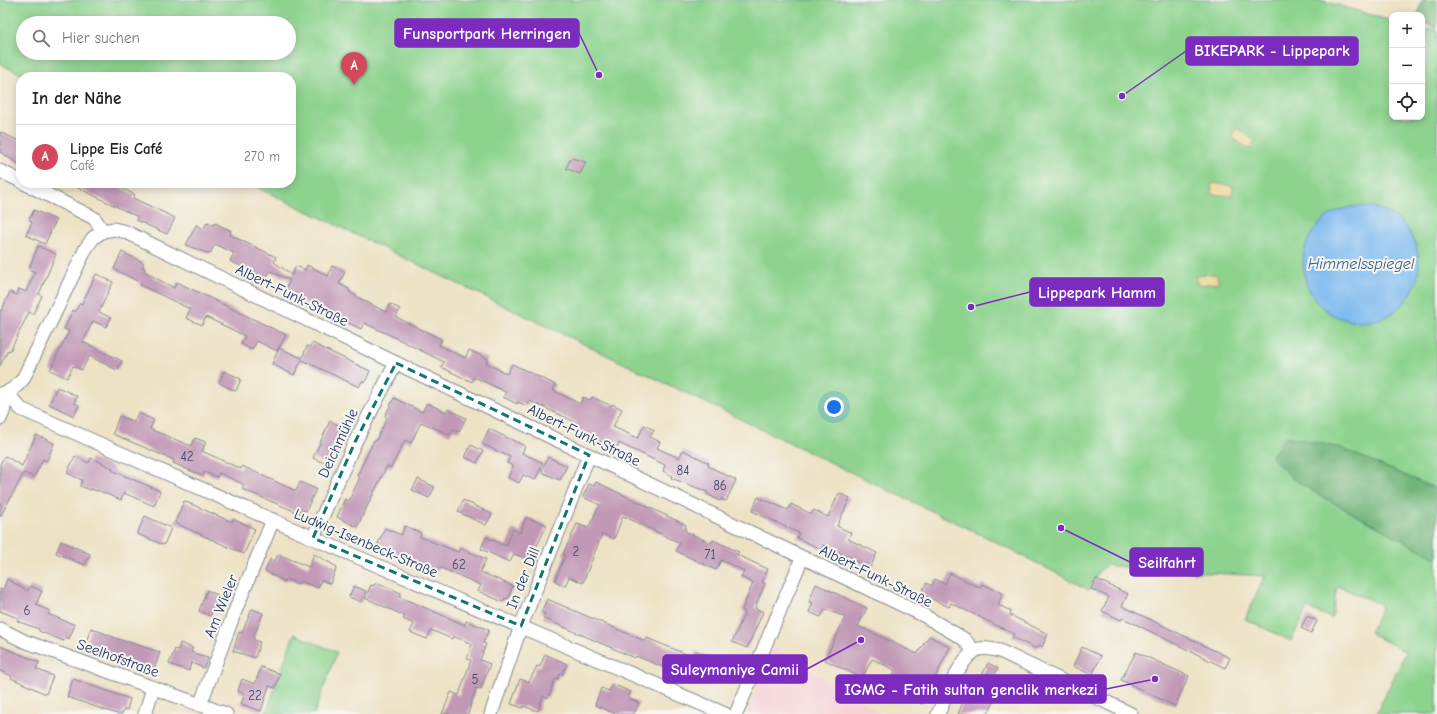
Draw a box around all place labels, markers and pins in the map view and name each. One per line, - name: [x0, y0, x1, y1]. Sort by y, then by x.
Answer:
- callout: Funsportpark Herringen: [395, 19, 579, 47]
- callout: BIKEPARK - Lippepark: [1186, 37, 1358, 65]
- pin: A: [341, 52, 367, 85]
- callout: Lippepark Hamm: [1030, 278, 1164, 306]
- callout: Seilfahrt: [1130, 548, 1203, 576]
- callout: Suleymaniye Camii: [663, 655, 807, 683]
- callout: IGMG - Fatih sultan genclik merkezi: [836, 675, 1106, 703]

